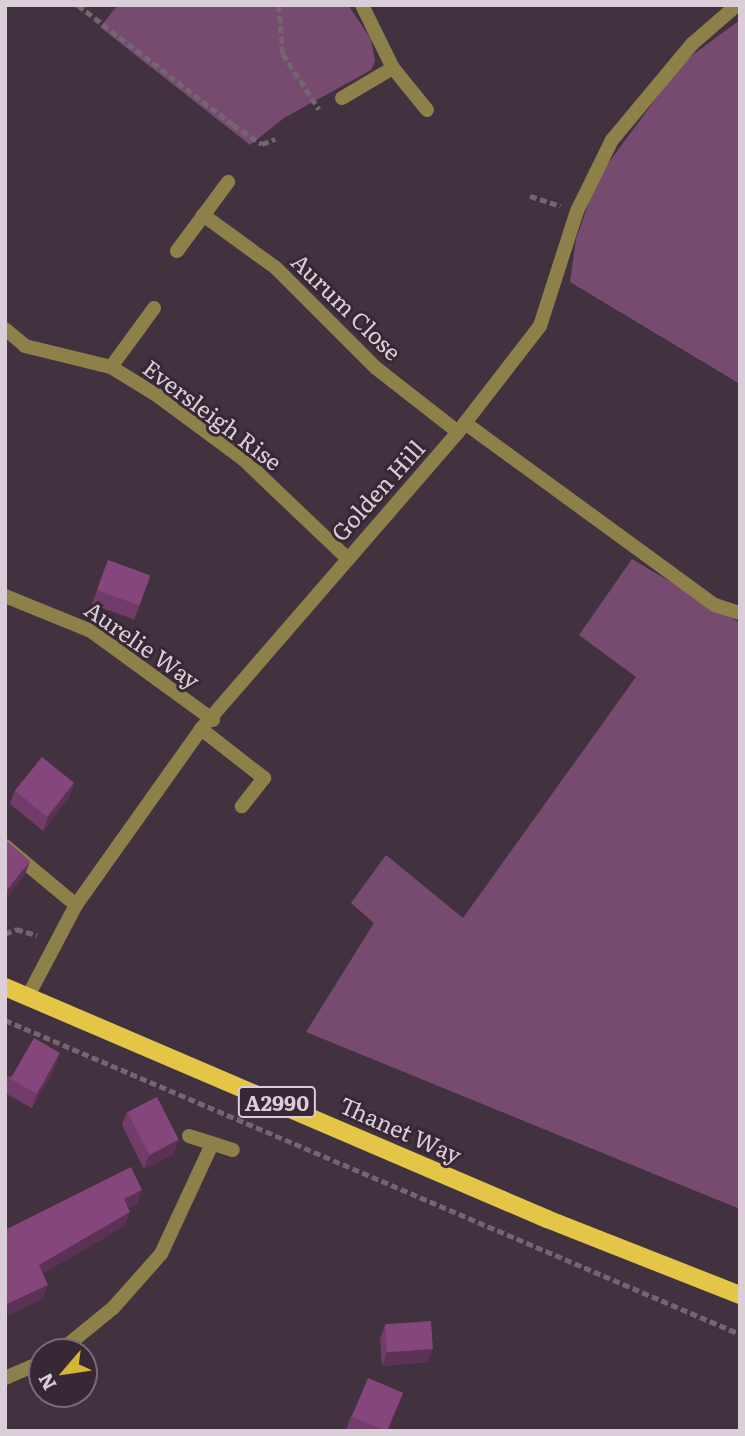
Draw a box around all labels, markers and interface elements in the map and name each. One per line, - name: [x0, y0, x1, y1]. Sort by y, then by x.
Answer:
- street label: Aurum Close: [286, 247, 408, 365]
- street label: Eversleigh Rise: [138, 353, 288, 475]
- street label: Golden Hill: [325, 434, 429, 546]
- street label: Aurelie Way: [80, 594, 206, 694]
- road number: A2990: [237, 1084, 317, 1120]
- street label: Thanet Way: [336, 1090, 466, 1168]
- north arrow: [28, 1338, 98, 1408]
- text: N: [30, 1368, 62, 1396]

